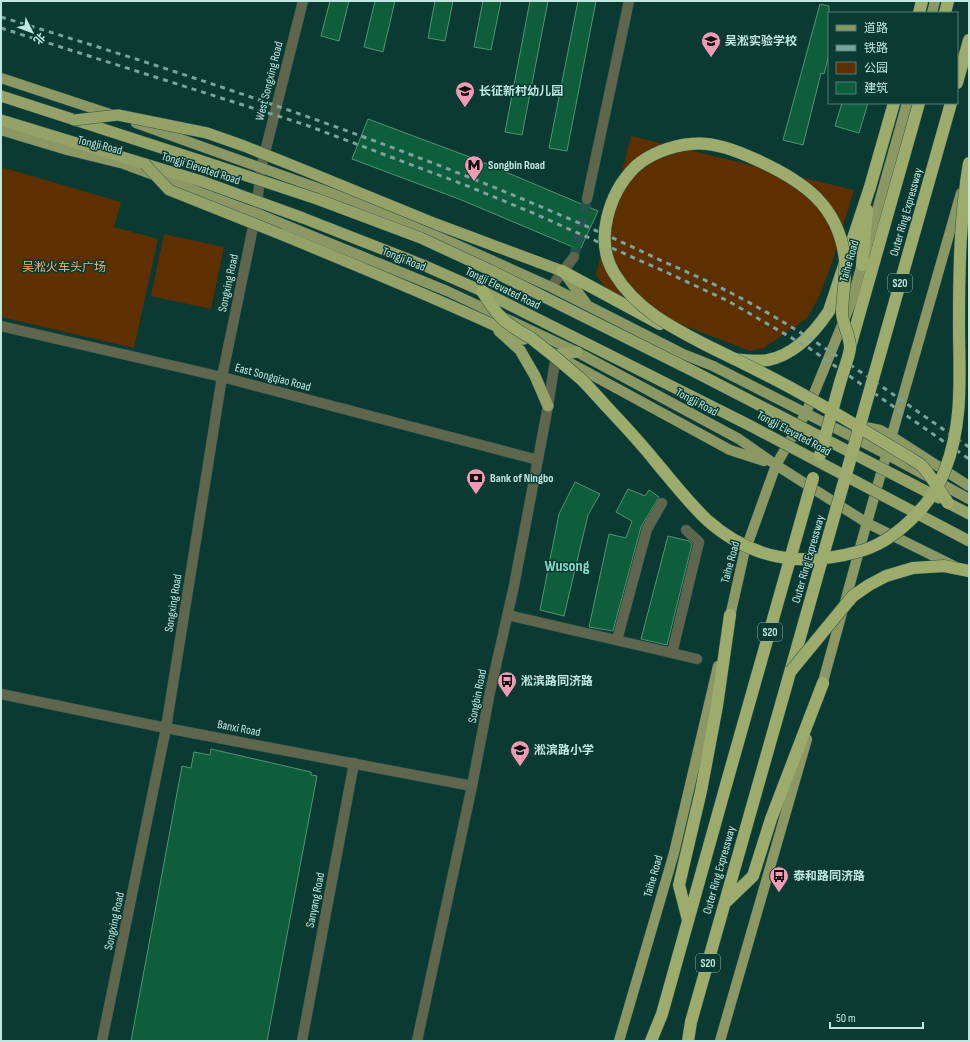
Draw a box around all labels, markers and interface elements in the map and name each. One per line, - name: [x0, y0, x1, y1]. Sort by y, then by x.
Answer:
- north arrow: [12, 12, 52, 52]
- legend: [828, 12, 958, 104]
- text: 道路: [864, 21, 888, 36]
- text: 北: [31, 30, 48, 47]
- school or university icon: 吴淞实验学校: [700, 30, 722, 58]
- place label: 吴淞实验学校: [725, 34, 797, 49]
- street label: West Songxing Road: [252, 40, 287, 122]
- text: 铁路: [864, 41, 888, 56]
- text: 公园: [864, 61, 888, 76]
- school or university icon: 长征新村幼儿园: [454, 80, 476, 108]
- text: 建筑: [864, 81, 888, 96]
- place label: 长征新村幼儿园: [479, 84, 563, 99]
- street label: Tongji Road: [76, 133, 124, 158]
- street label: Tongji Elevated Road: [160, 149, 242, 188]
- metro station icon: Songbin Road: [463, 154, 485, 182]
- place label: Songbin Road: [488, 158, 545, 173]
- street label: Outer Ring Expressway: [887, 166, 926, 258]
- street label: Taihe Road: [836, 239, 863, 284]
- street label: Tongji Road: [380, 244, 428, 275]
- street label: Songxing Road: [215, 253, 242, 313]
- park label: 吴淞火车头广场: [22, 260, 106, 275]
- street label: Tongji Elevated Road: [463, 264, 543, 313]
- road number: S20: [888, 274, 912, 292]
- street label: East Songqiao Road: [233, 360, 312, 395]
- street label: Tongji Road: [673, 385, 720, 420]
- street label: Tongji Elevated Road: [754, 408, 833, 459]
- bank icon: Bank of Ningbo: [465, 467, 487, 495]
- place label: Bank of Ningbo: [490, 471, 553, 486]
- street label: Outer Ring Expressway: [789, 513, 828, 605]
- street label: Taihe Road: [718, 540, 743, 585]
- district label: Wusong: [545, 557, 590, 576]
- street label: Songxing Road: [162, 573, 185, 633]
- road number: S20: [758, 623, 782, 641]
- street label: Songbin Road: [465, 668, 490, 724]
- bus stop icon: 淞滨路同济路: [496, 670, 518, 698]
- place label: 淞滨路同济路: [521, 674, 593, 689]
- street label: Banxi Road: [216, 717, 262, 740]
- school or university icon: 淞滨路小学: [509, 739, 531, 767]
- place label: 淞滨路小学: [534, 743, 594, 758]
- street label: Outer Ring Expressway: [700, 824, 739, 916]
- street label: Taihe Road: [640, 854, 667, 899]
- bus stop icon: 泰和路同济路: [768, 865, 790, 893]
- place label: 泰和路同济路: [793, 869, 865, 884]
- street label: Sanyang Road: [303, 871, 328, 929]
- street label: Songxing Road: [101, 891, 128, 951]
- road number: S20: [696, 954, 720, 972]
- scale bar: [830, 1004, 923, 1030]
- text: 50 m: [836, 1011, 856, 1026]

